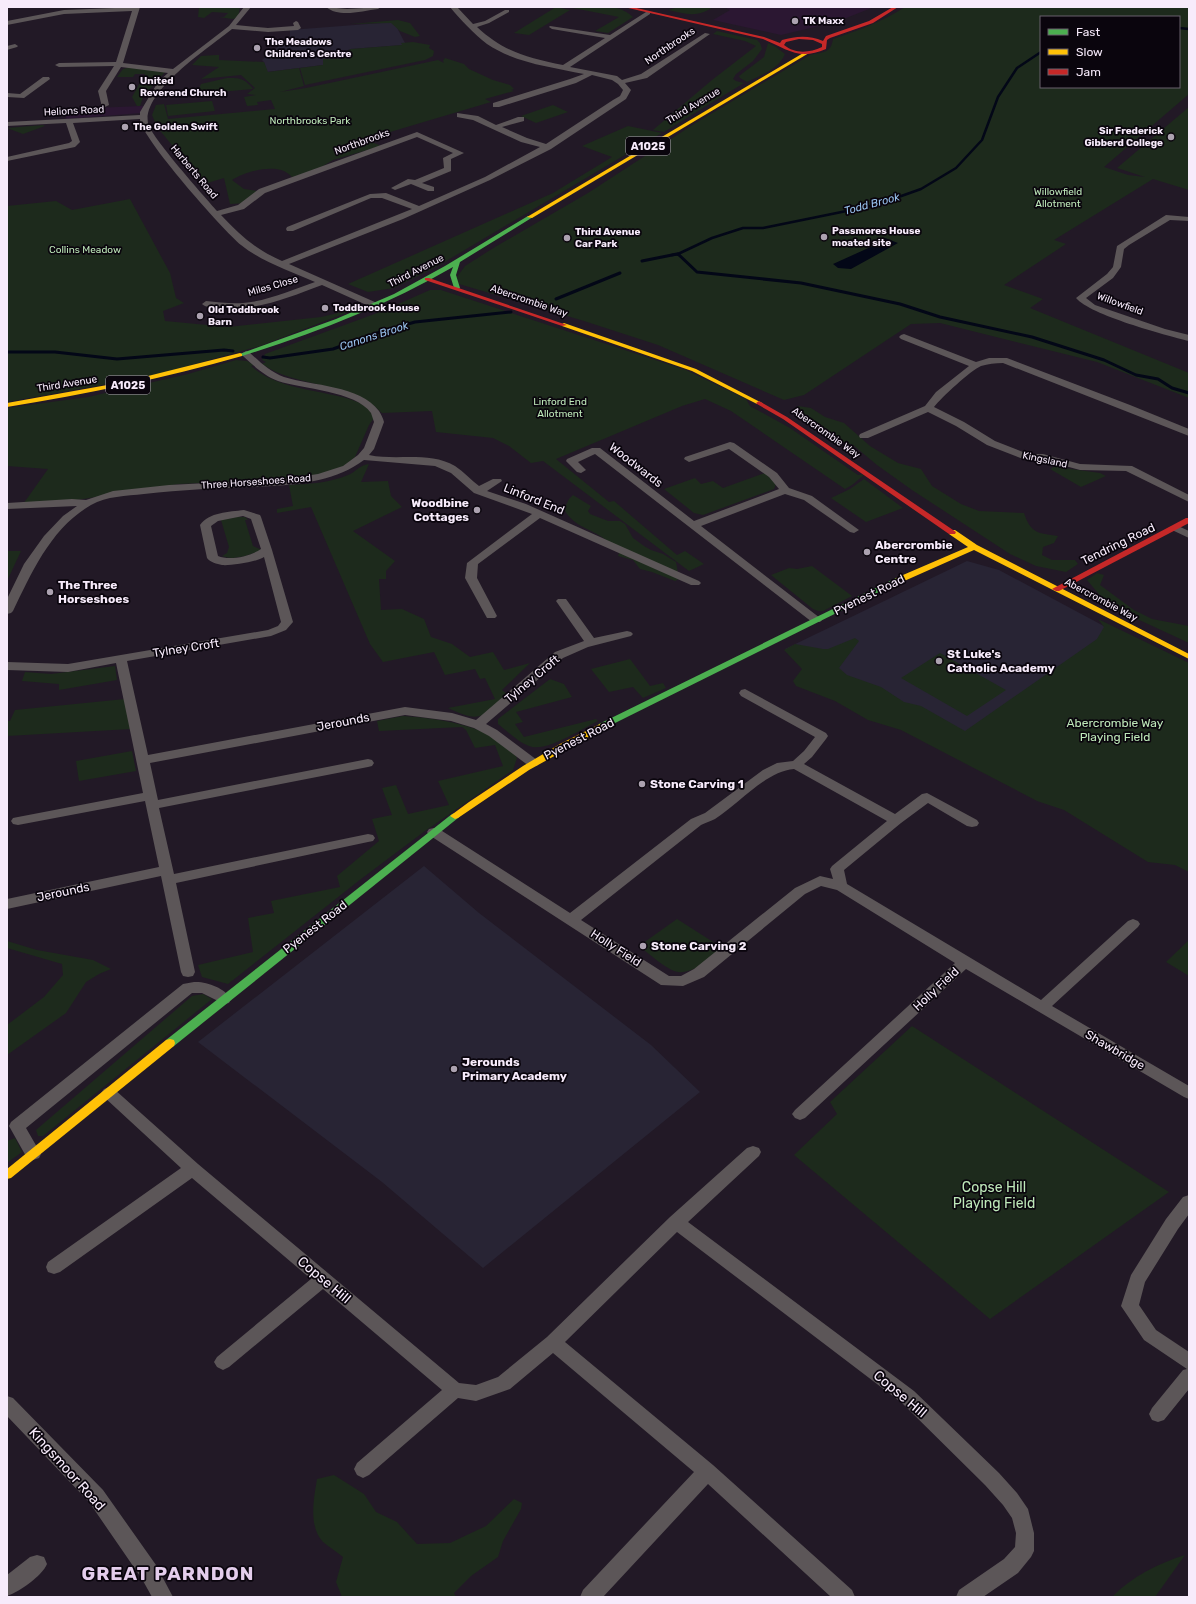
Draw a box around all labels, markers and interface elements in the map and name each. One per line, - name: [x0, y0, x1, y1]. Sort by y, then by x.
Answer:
- place label: TK Maxx: [803, 15, 844, 27]
- marker: TK Maxx: [790, 16, 800, 26]
- legend: [1040, 16, 1180, 88]
- street label: Northbrooks: [643, 25, 697, 67]
- text: Fast: [1076, 25, 1100, 39]
- place label: The Meadows Children's Centre: [265, 36, 352, 60]
- marker: The Meadows Children's Centre: [252, 43, 262, 53]
- text: Slow: [1076, 45, 1103, 59]
- text: Jam: [1076, 65, 1101, 79]
- place label: United Reverend Church: [140, 75, 226, 99]
- marker: United Reverend Church: [127, 82, 137, 92]
- street label: Third Avenue: [664, 85, 723, 127]
- street label: Helions Road: [43, 103, 105, 119]
- park label: Northbrooks Park: [269, 115, 351, 127]
- place label: The Golden Swift: [133, 121, 218, 133]
- marker: The Golden Swift: [120, 122, 130, 132]
- place label: Sir Frederick Gibberd College: [1084, 125, 1163, 149]
- street label: Northbrooks: [333, 126, 391, 158]
- marker: Sir Frederick Gibberd College: [1166, 132, 1176, 142]
- road number: A1025: [626, 137, 670, 155]
- street label: Harberts Road: [168, 142, 220, 202]
- park label: Willowfield Allotment: [1034, 186, 1082, 210]
- water label: Todd Brook: [843, 190, 902, 218]
- place label: Passmores House moated site: [832, 225, 920, 249]
- place label: Third Avenue Car Park: [575, 226, 640, 250]
- marker: Passmores House moated site: [819, 232, 829, 242]
- marker: Third Avenue Car Park: [562, 233, 572, 243]
- park label: Collins Meadow: [49, 244, 121, 256]
- street label: Third Avenue: [386, 252, 446, 290]
- street label: Miles Close: [247, 273, 300, 299]
- street label: Abercrombie Way: [489, 282, 570, 320]
- street label: Willowfield: [1095, 290, 1145, 318]
- place label: Toddbrook House: [333, 302, 420, 314]
- marker: Toddbrook House: [320, 303, 330, 313]
- place label: Old Toddbrook Barn: [208, 304, 279, 328]
- marker: Old Toddbrook Barn: [195, 311, 205, 321]
- water label: Canons Brook: [338, 319, 410, 353]
- street label: Third Avenue: [36, 373, 98, 395]
- road number: A1025: [106, 376, 150, 394]
- park label: Linford End Allotment: [533, 396, 587, 420]
- street label: Abercrombie Way: [789, 405, 863, 461]
- street label: Woodwards: [606, 440, 666, 490]
- street label: Kingsland: [1021, 449, 1069, 471]
- street label: Three Horseshoes Road: [201, 472, 311, 492]
- street label: Linford End: [502, 480, 566, 518]
- place label: Woodbine Cottages: [411, 496, 469, 524]
- marker: Woodbine Cottages: [472, 505, 482, 515]
- street label: Tendring Road: [1079, 520, 1157, 568]
- place label: Abercrombie Centre: [875, 538, 953, 566]
- marker: Abercrombie Centre: [862, 547, 872, 557]
- street label: Pyenest Road: [831, 572, 907, 618]
- street label: Abercrombie Way: [1063, 576, 1140, 624]
- place label: The Three Horseshoes: [58, 578, 129, 606]
- marker: The Three Horseshoes: [45, 587, 55, 597]
- street label: Tylney Croft: [152, 636, 221, 660]
- place label: St Luke's Catholic Academy: [947, 647, 1055, 675]
- street label: Tylney Croft: [502, 652, 562, 706]
- marker: St Luke's Catholic Academy: [934, 656, 944, 666]
- street label: Jerounds: [315, 710, 371, 734]
- street label: Pyenest Road: [542, 715, 616, 763]
- park label: Abercrombie Way Playing Field: [1067, 716, 1164, 744]
- place label: Stone Carving 1: [650, 777, 744, 791]
- marker: Stone Carving 1: [637, 779, 647, 789]
- street label: Jerounds: [35, 880, 91, 904]
- street label: Pyenest Road: [280, 898, 350, 956]
- street label: Holly Field: [588, 927, 644, 969]
- place label: Stone Carving 2: [651, 939, 747, 953]
- marker: Stone Carving 2: [638, 941, 648, 951]
- street label: Holly Field: [910, 964, 962, 1014]
- street label: Shawbridge: [1083, 1027, 1148, 1073]
- place label: Jerounds Primary Academy: [462, 1055, 567, 1083]
- marker: Jerounds Primary Academy: [449, 1064, 459, 1074]
- park label: Copse Hill Playing Field: [953, 1179, 1035, 1212]
- street label: Copse Hill: [294, 1253, 354, 1307]
- street label: Copse Hill: [870, 1367, 930, 1421]
- street label: Kingsmoor Road: [25, 1424, 109, 1514]
- district label: GREAT PARNDON: [82, 1562, 254, 1585]

